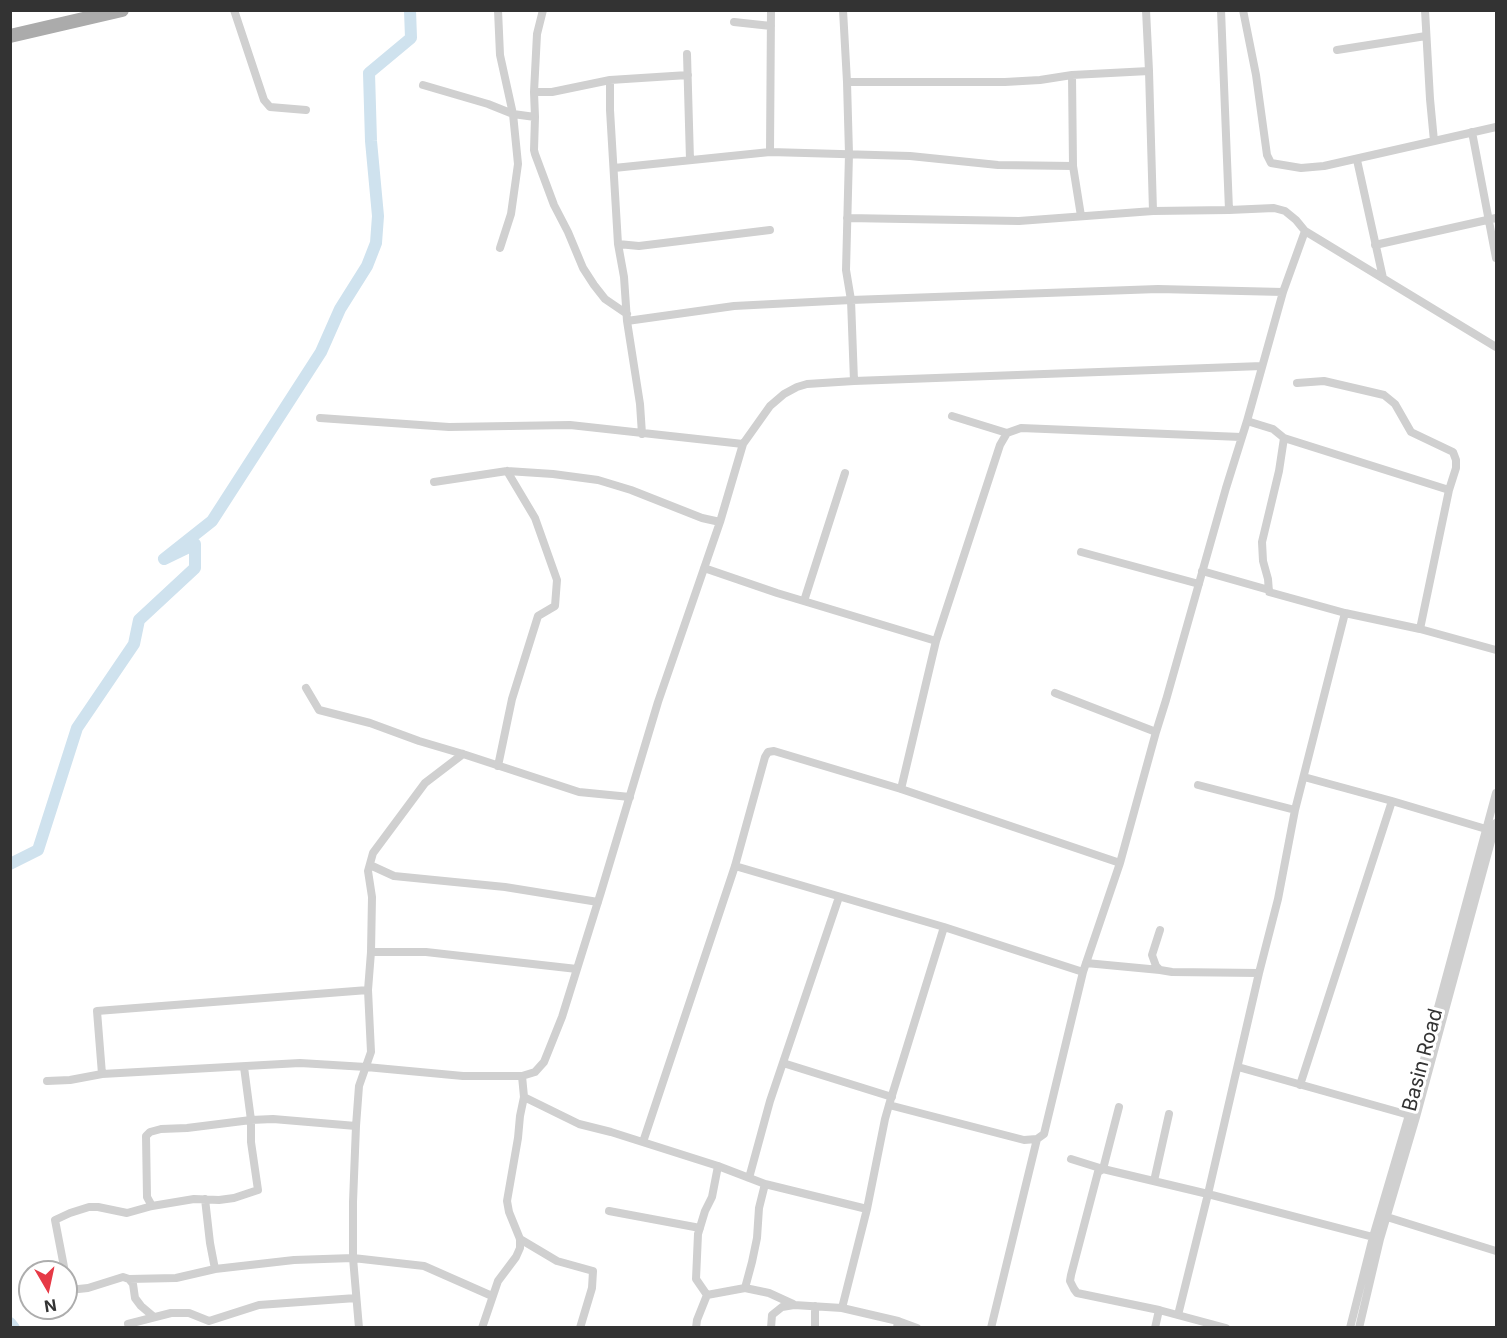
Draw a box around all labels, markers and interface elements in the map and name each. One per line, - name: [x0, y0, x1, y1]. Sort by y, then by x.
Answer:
- street label: Basin Road: [1398, 1006, 1448, 1114]
- north arrow: [18, 1260, 78, 1320]
- text: N: [43, 1295, 58, 1317]

